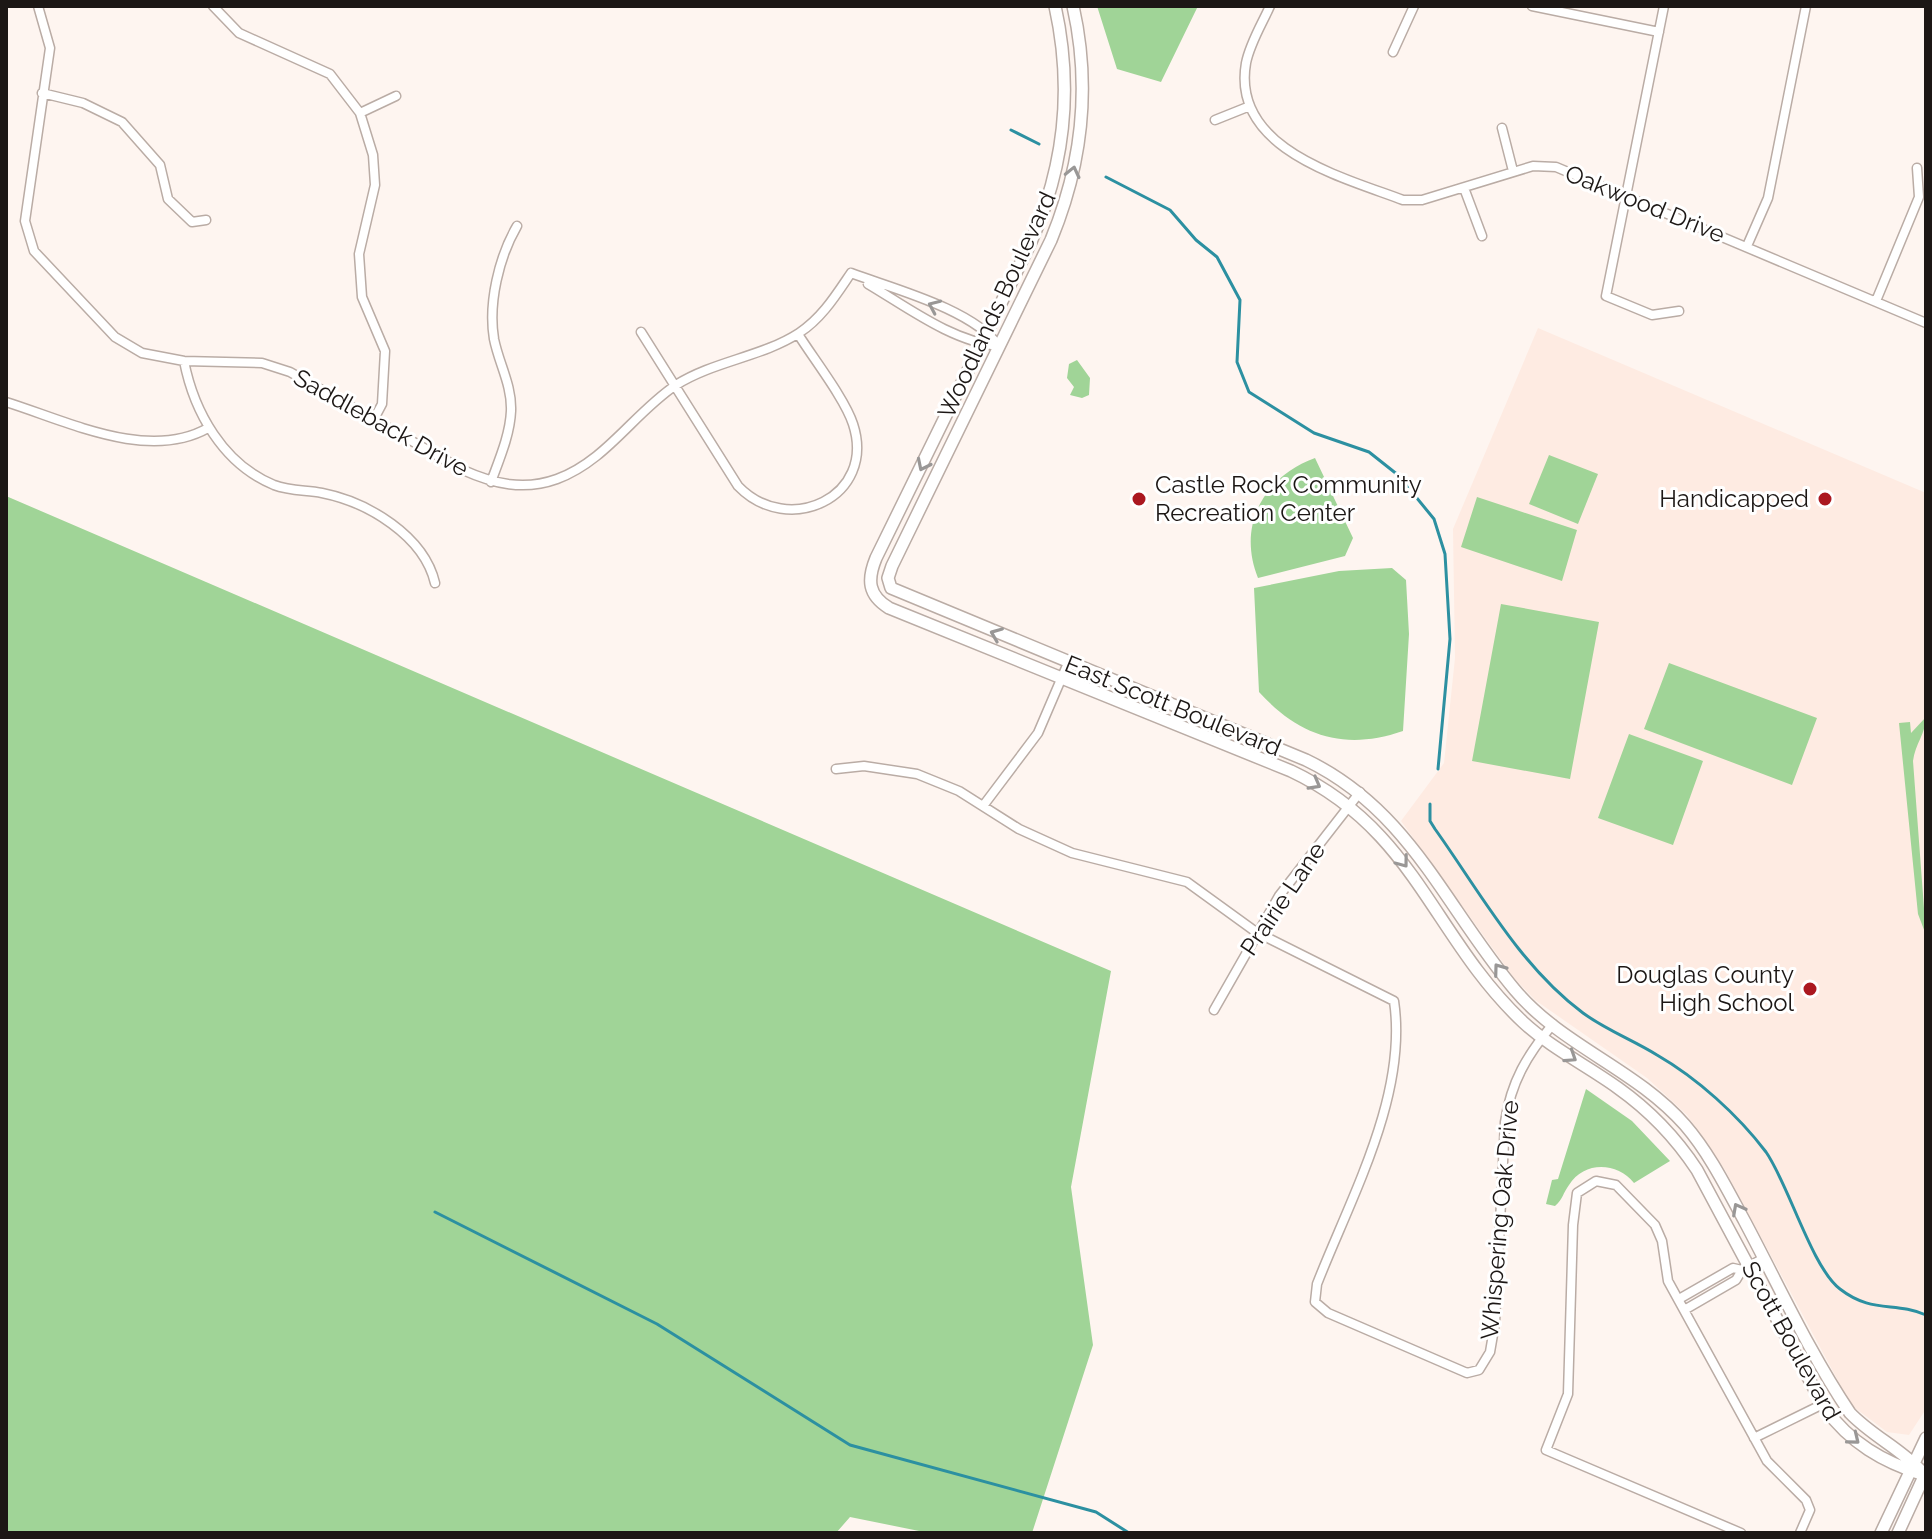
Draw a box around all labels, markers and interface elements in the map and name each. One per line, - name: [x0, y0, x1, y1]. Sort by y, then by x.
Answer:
- street label: Oakwood Drive: [1561, 158, 1729, 249]
- one-way arrow: [1064, 166, 1081, 179]
- street label: Woodlands Boulevard: [931, 187, 1062, 423]
- one-way arrow: [928, 299, 943, 315]
- street label: Saddleback Drive: [289, 363, 474, 483]
- one-way arrow: [917, 457, 932, 472]
- place label: Castle Rock Community Recreation Center: [1155, 470, 1422, 527]
- place label: Handicapped: [1659, 484, 1809, 513]
- marker: Castle Rock Community Recreation Center: [1130, 490, 1148, 508]
- marker: Handicapped: [1816, 490, 1834, 508]
- one-way arrow: [990, 627, 1004, 643]
- street label: East Scott Boulevard: [1061, 649, 1286, 762]
- one-way arrow: [1307, 774, 1321, 789]
- street label: Prairie Lane: [1234, 836, 1331, 961]
- one-way arrow: [1393, 853, 1408, 868]
- place label: Douglas County High School: [1616, 960, 1794, 1017]
- one-way arrow: [1494, 963, 1509, 978]
- marker: Douglas County High School: [1801, 980, 1819, 998]
- one-way arrow: [1562, 1048, 1577, 1063]
- street label: Whispering Oak Drive: [1475, 1099, 1524, 1341]
- one-way arrow: [1732, 1203, 1748, 1218]
- street label: Scott Boulevard: [1736, 1256, 1847, 1425]
- one-way arrow: [1845, 1430, 1860, 1444]

